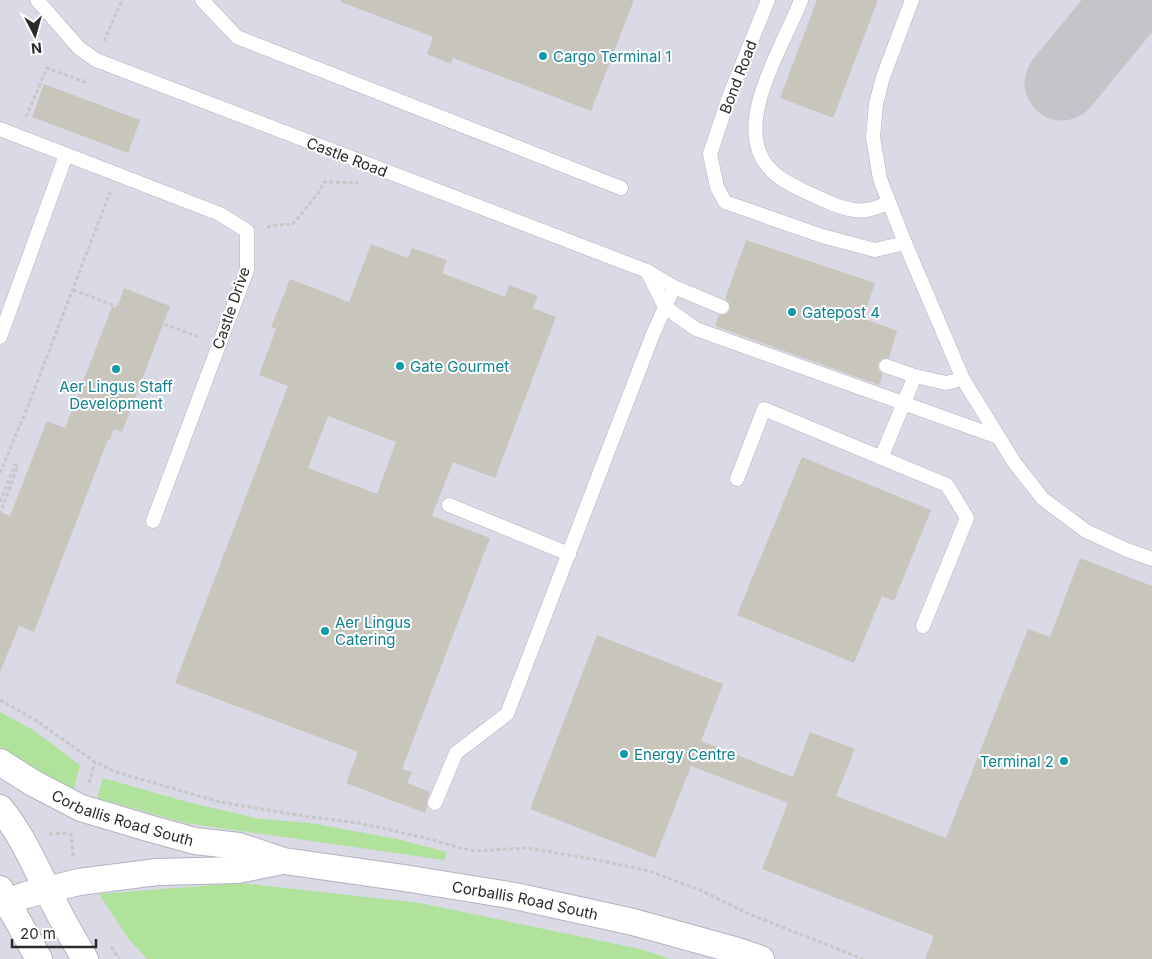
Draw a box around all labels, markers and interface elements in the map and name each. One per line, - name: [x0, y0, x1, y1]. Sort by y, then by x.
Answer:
- north arrow: [10, 10, 60, 60]
- street label: Bond Road: [715, 38, 761, 116]
- text: N: [30, 39, 43, 57]
- place label: Cargo Terminal 1: [553, 47, 671, 66]
- marker: Cargo Terminal 1: [537, 50, 549, 62]
- street label: Castle Road: [304, 133, 390, 181]
- street label: Castle Drive: [208, 264, 254, 352]
- place label: Gatepost 4: [802, 303, 880, 322]
- marker: Gatepost 4: [786, 306, 798, 318]
- place label: Gate Gourmet: [410, 357, 509, 376]
- marker: Gate Gourmet: [394, 360, 406, 372]
- marker: Aer Lingus Staff Development: [110, 363, 122, 375]
- place label: Aer Lingus Staff Development: [59, 377, 173, 413]
- place label: Aer Lingus Catering: [335, 613, 411, 649]
- marker: Aer Lingus Catering: [319, 625, 331, 637]
- place label: Energy Centre: [634, 745, 735, 764]
- marker: Energy Centre: [618, 748, 630, 760]
- place label: Terminal 2: [980, 752, 1054, 771]
- marker: Terminal 2: [1058, 755, 1070, 767]
- street label: Corballis Road South: [49, 785, 196, 850]
- street label: Corballis Road South: [451, 876, 600, 924]
- scale bar: [12, 916, 96, 948]
- text: 20 m: [20, 924, 56, 943]

